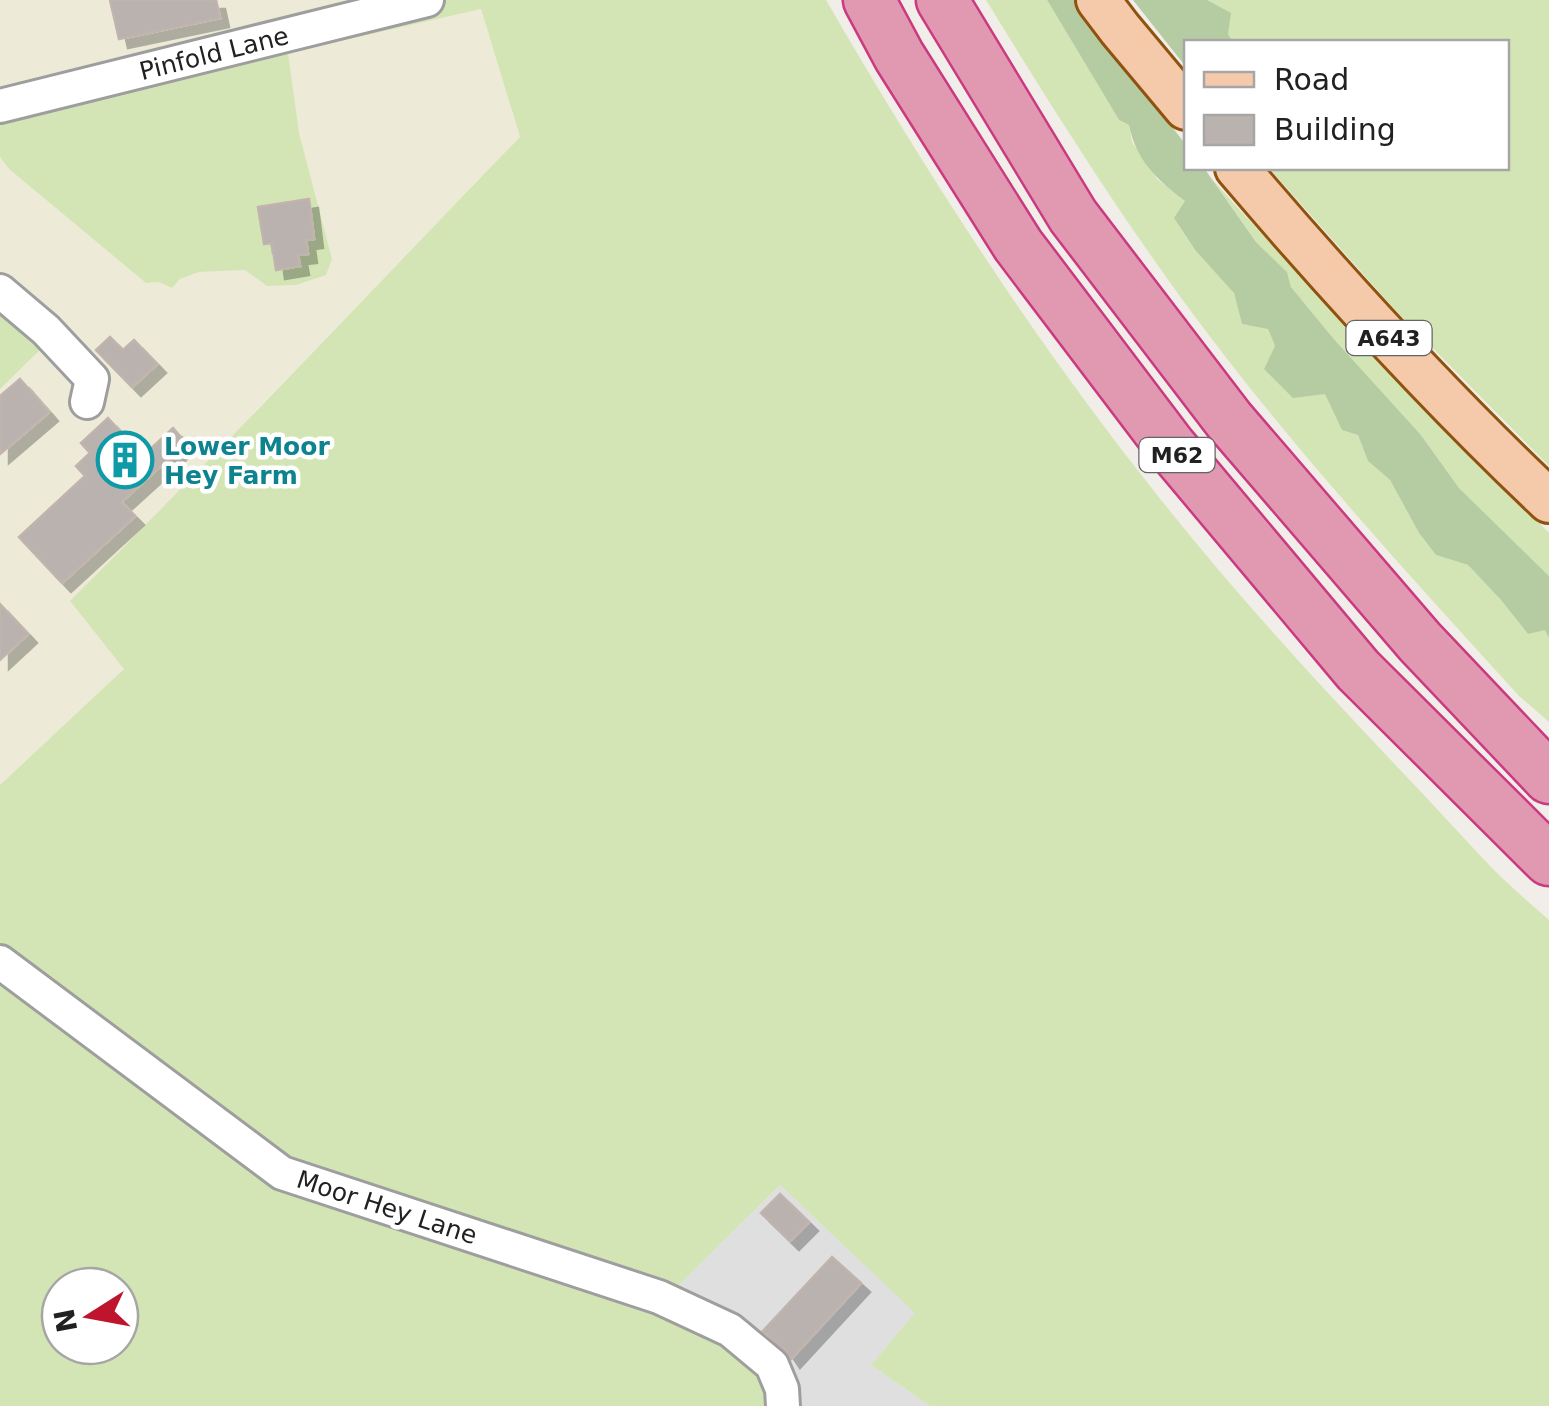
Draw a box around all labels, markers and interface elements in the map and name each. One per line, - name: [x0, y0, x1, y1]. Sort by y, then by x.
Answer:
- street label: Pinfold Lane: [137, 21, 292, 86]
- legend: [1184, 40, 1509, 170]
- text: Road: [1274, 62, 1349, 97]
- text: Building: [1274, 112, 1396, 147]
- road number: A643: [1346, 321, 1432, 355]
- building icon: Lower Moor Hey Farm: [95, 430, 155, 490]
- place label: Lower Moor Hey Farm: [164, 432, 330, 490]
- road number: M62: [1140, 438, 1214, 472]
- street label: Moor Hey Lane: [293, 1165, 481, 1250]
- north arrow: [40, 1266, 140, 1366]
- text: N: [48, 1306, 84, 1335]

